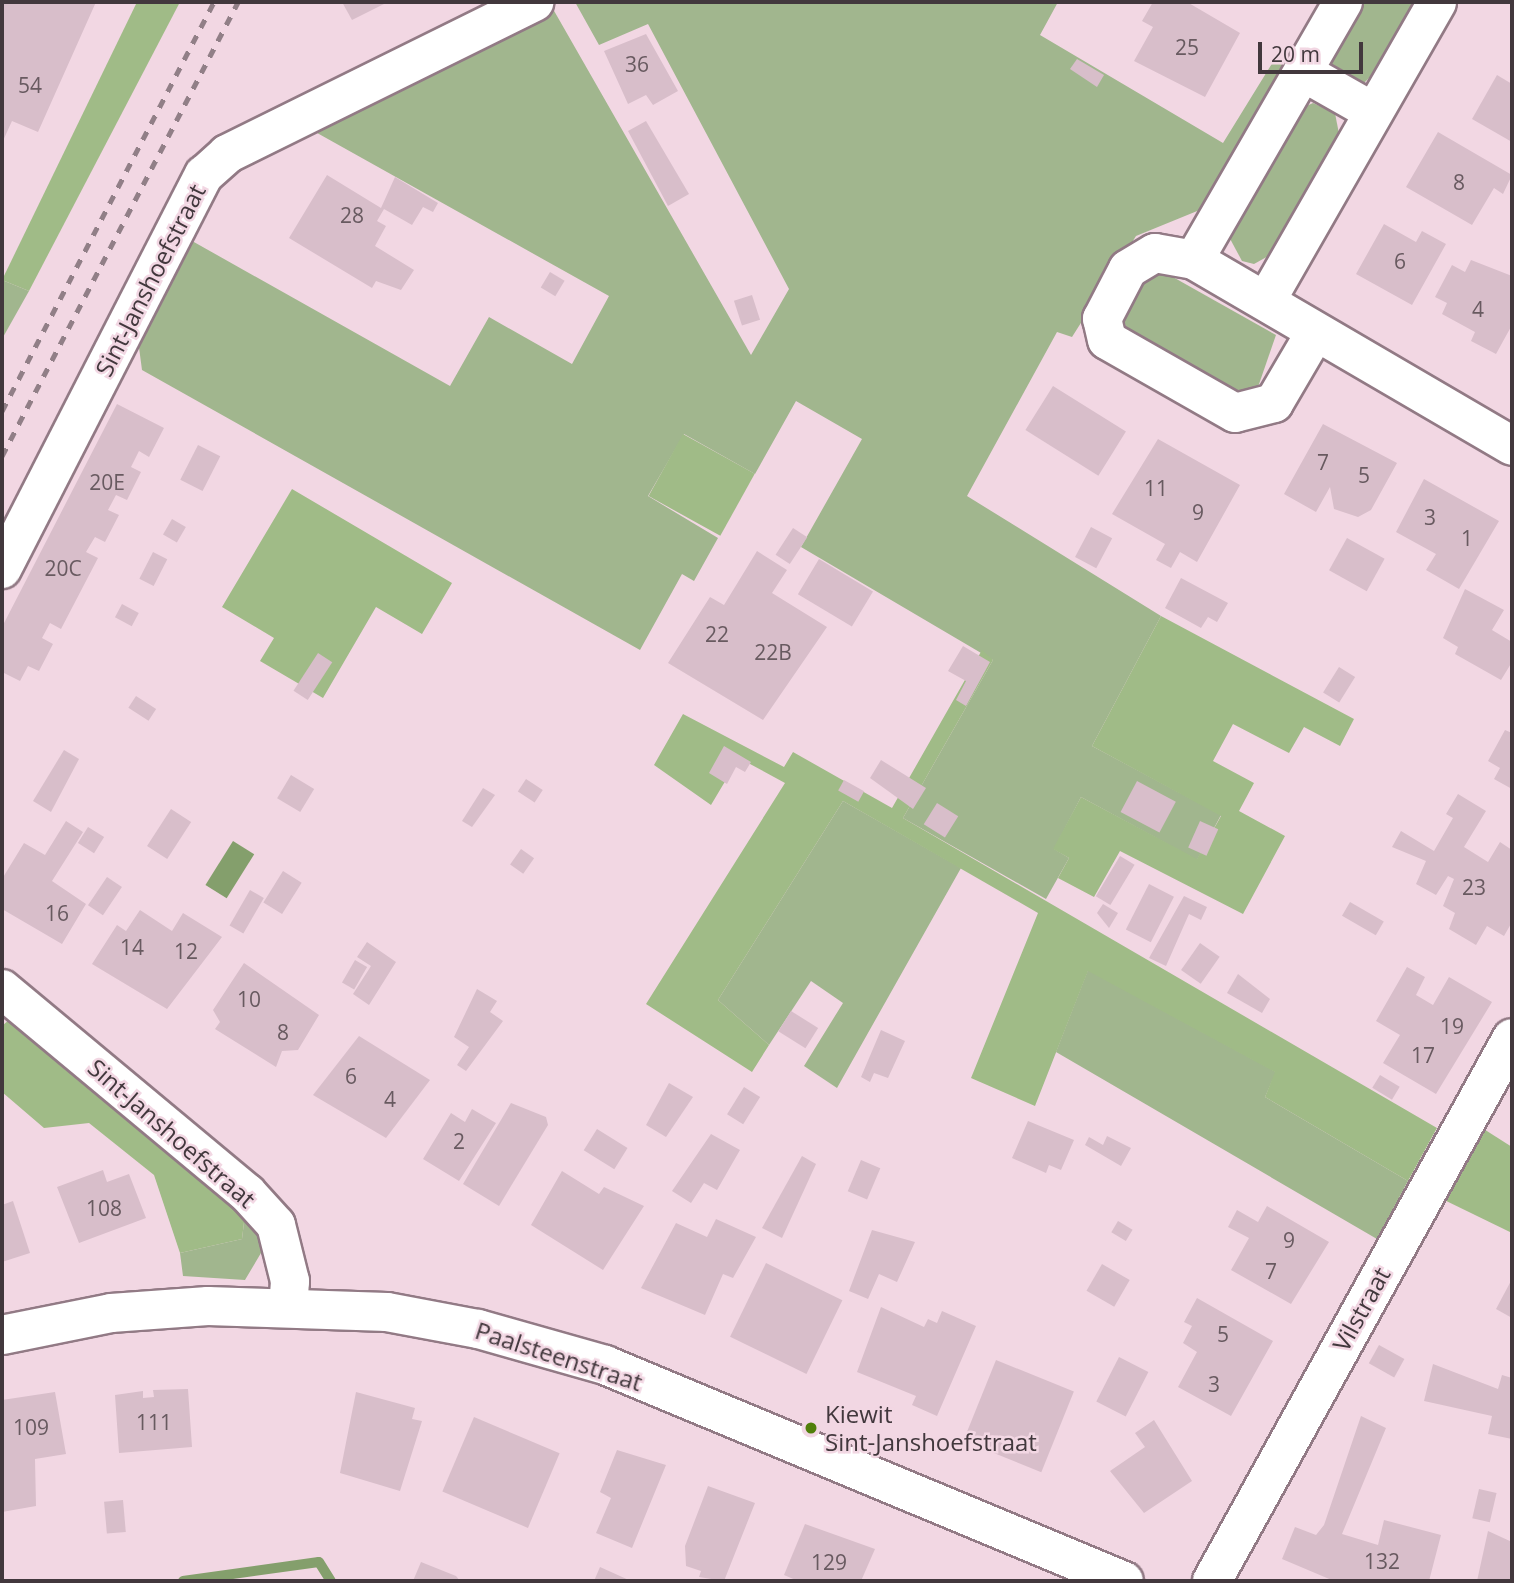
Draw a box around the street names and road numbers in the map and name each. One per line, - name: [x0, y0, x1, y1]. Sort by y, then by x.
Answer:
- street label: Sint-Janshoefstraat: [89, 179, 211, 381]
- street label: Sint-Janshoefstraat: [83, 1053, 261, 1213]
- street label: Vilstraat: [1326, 1262, 1396, 1356]
- street label: Paalsteenstraat: [472, 1315, 646, 1397]

